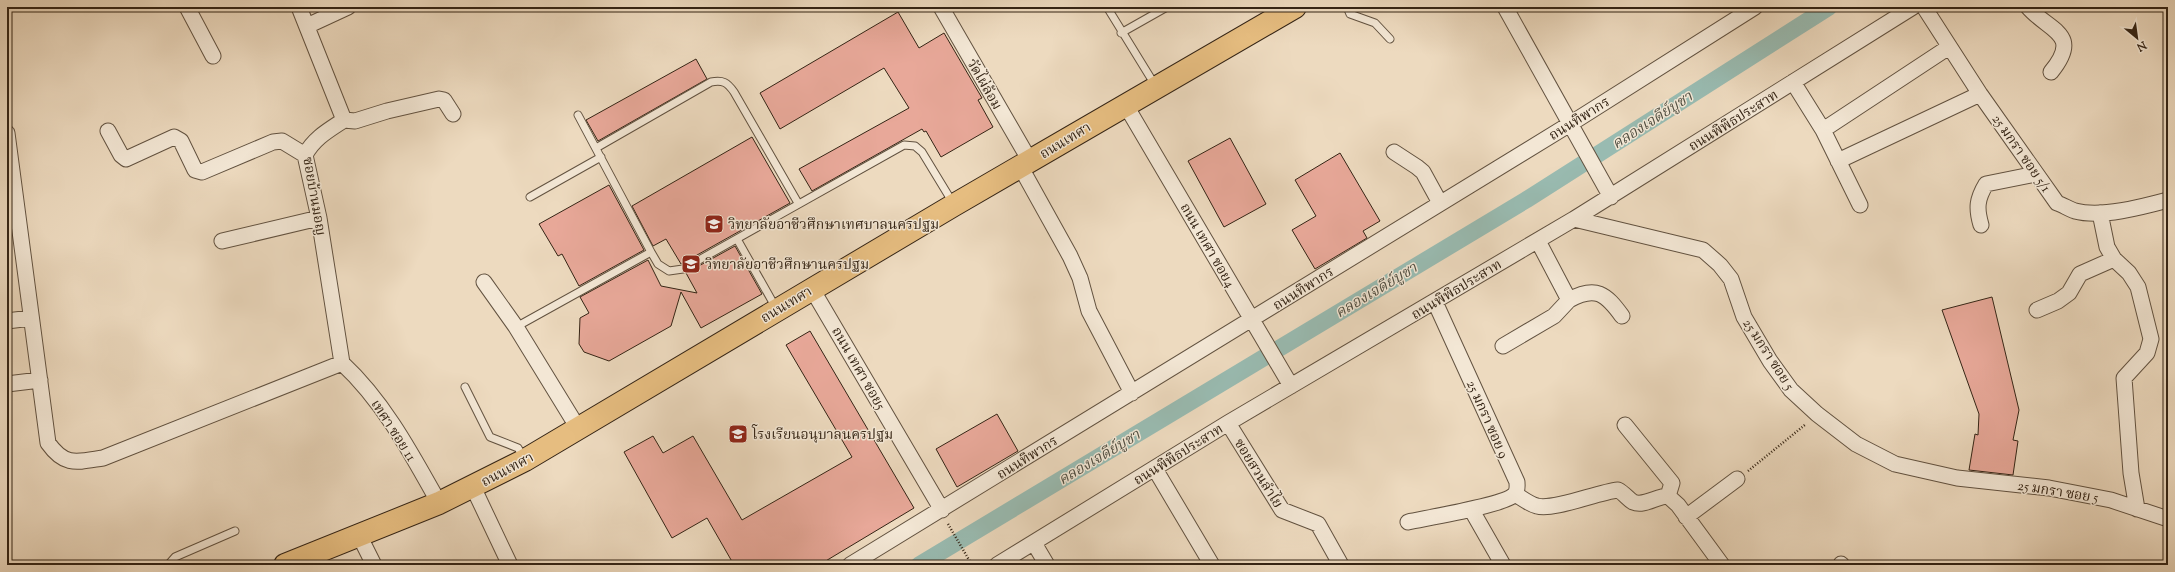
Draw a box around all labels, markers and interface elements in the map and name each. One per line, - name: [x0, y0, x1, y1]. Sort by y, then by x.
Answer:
- north arrow: [2117, 18, 2157, 58]
- text: N: [2133, 36, 2150, 55]
- street label: วัดไผ่ล้อม: [961, 55, 1008, 114]
- street label: ถนนพิพิธประสาท: [1685, 86, 1783, 157]
- water label: คลองเจดีย์บูชา: [1608, 87, 1698, 155]
- street label: ถนนทิพากร: [1546, 93, 1614, 146]
- street label: 25 มกรา ซอย 5/1: [1986, 111, 2055, 197]
- street label: ถนนเทศา: [1036, 118, 1096, 165]
- street label: ซอยบ้านมอญ: [296, 155, 330, 237]
- street label: ถนน เทศา ซอย4: [1174, 200, 1239, 292]
- school or university icon: วิทยาลัยอาชีวศึกษาเทศบาลนครปฐม: [703, 213, 725, 235]
- place label: วิทยาลัยอาชีวศึกษาเทศบาลนครปฐม: [728, 216, 939, 236]
- school or university icon: วิทยาลัยอาชีวศึกษานครปฐม: [680, 253, 702, 275]
- place label: วิทยาลัยอาชีวศึกษานครปฐม: [705, 256, 869, 276]
- street label: ถนนพิพิธประสาท: [1408, 256, 1506, 326]
- water label: คลองเจดีย์บูชา: [1332, 258, 1422, 324]
- street label: ถนนทิพากร: [1270, 263, 1338, 316]
- street label: ถนนเทศา: [757, 282, 817, 329]
- street label: 25 มกรา ซอย 5: [1737, 315, 1798, 395]
- street label: ถนน เทศา ซอย5: [825, 324, 889, 414]
- street label: 25 มกรา ซอย 9: [1460, 378, 1512, 462]
- street label: เทศา ซอย 11: [365, 396, 420, 466]
- street label: ถนนพิพิธประสาท: [1130, 420, 1228, 491]
- school or university icon: โรงเรียนอนุบาลนครปฐม: [727, 423, 749, 445]
- place label: โรงเรียนอนุบาลนครปฐม: [751, 424, 893, 446]
- water label: คลองเจดีย์บูชา: [1055, 425, 1145, 491]
- street label: ถนนทิพากร: [994, 432, 1062, 485]
- street label: ซอยสวนลำไย: [1228, 434, 1288, 513]
- street label: ถนนเทศา: [478, 449, 538, 493]
- street label: 25 มกรา ซอย 5: [2016, 477, 2100, 509]

